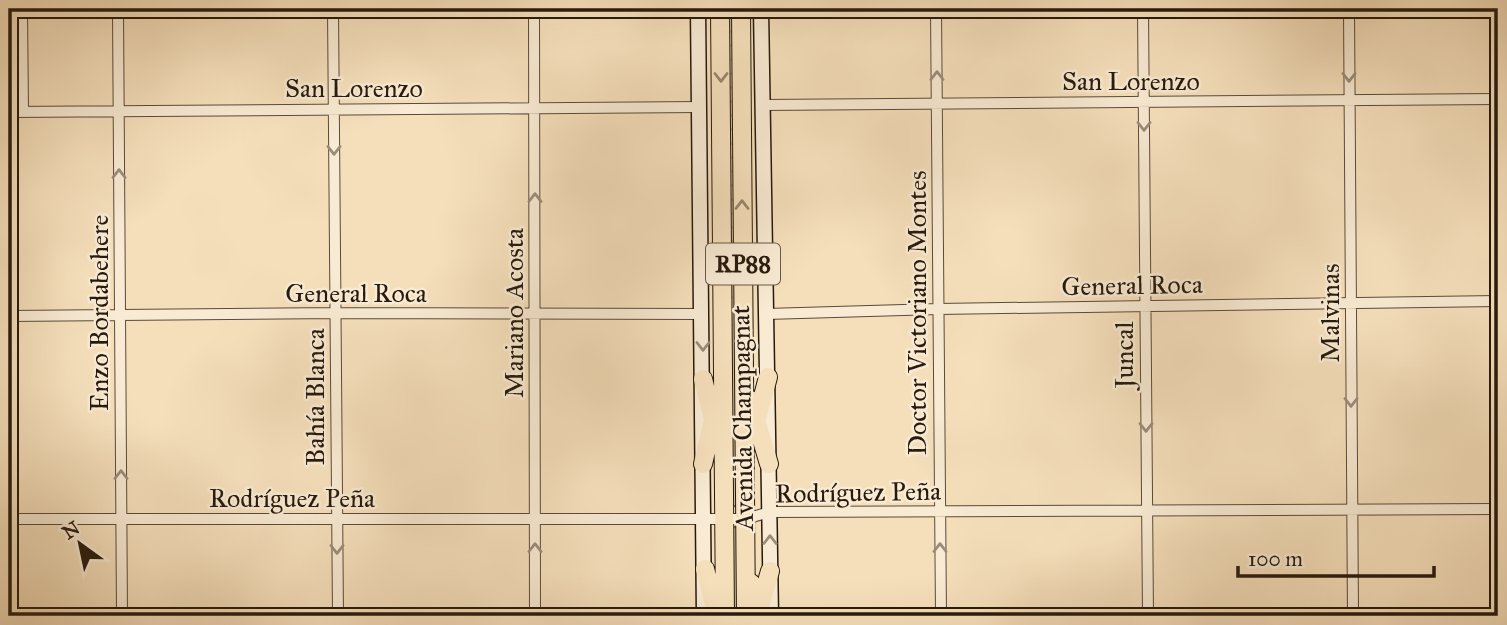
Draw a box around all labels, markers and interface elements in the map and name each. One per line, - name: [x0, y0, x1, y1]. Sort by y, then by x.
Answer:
- street label: San Lorenzo: [1062, 65, 1200, 97]
- one-way arrow: [929, 70, 945, 80]
- street label: San Lorenzo: [285, 72, 423, 104]
- one-way arrow: [713, 72, 729, 83]
- one-way arrow: [1341, 72, 1357, 83]
- one-way arrow: [1136, 121, 1152, 132]
- one-way arrow: [326, 146, 342, 156]
- one-way arrow: [111, 168, 127, 178]
- street label: Doctor Victoriano Montes: [901, 170, 933, 456]
- one-way arrow: [527, 192, 542, 203]
- one-way arrow: [734, 200, 750, 210]
- street label: Enzo Bordabehere: [83, 215, 115, 411]
- street label: Mariano Acosta: [498, 228, 530, 398]
- road number: RP88: [706, 244, 780, 284]
- street label: Malvinas: [1314, 264, 1346, 362]
- street label: General Roca: [1061, 268, 1203, 302]
- street label: General Roca: [285, 277, 427, 309]
- street label: Avenida Champagnat: [724, 305, 760, 532]
- street label: Juncal: [1108, 322, 1140, 391]
- street label: Bahía Blanca: [299, 328, 331, 466]
- one-way arrow: [695, 342, 711, 352]
- one-way arrow: [1343, 398, 1359, 408]
- one-way arrow: [1138, 422, 1154, 433]
- one-way arrow: [113, 469, 129, 479]
- street label: Rodríguez Peña: [775, 475, 941, 509]
- street label: Rodríguez Peña: [209, 482, 375, 514]
- north arrow: [46, 510, 116, 580]
- text: N: [58, 516, 84, 544]
- one-way arrow: [762, 534, 778, 544]
- scale bar: [1238, 534, 1434, 578]
- one-way arrow: [527, 542, 543, 553]
- one-way arrow: [932, 542, 948, 553]
- one-way arrow: [329, 545, 345, 555]
- text: 100 m: [1248, 546, 1303, 572]

